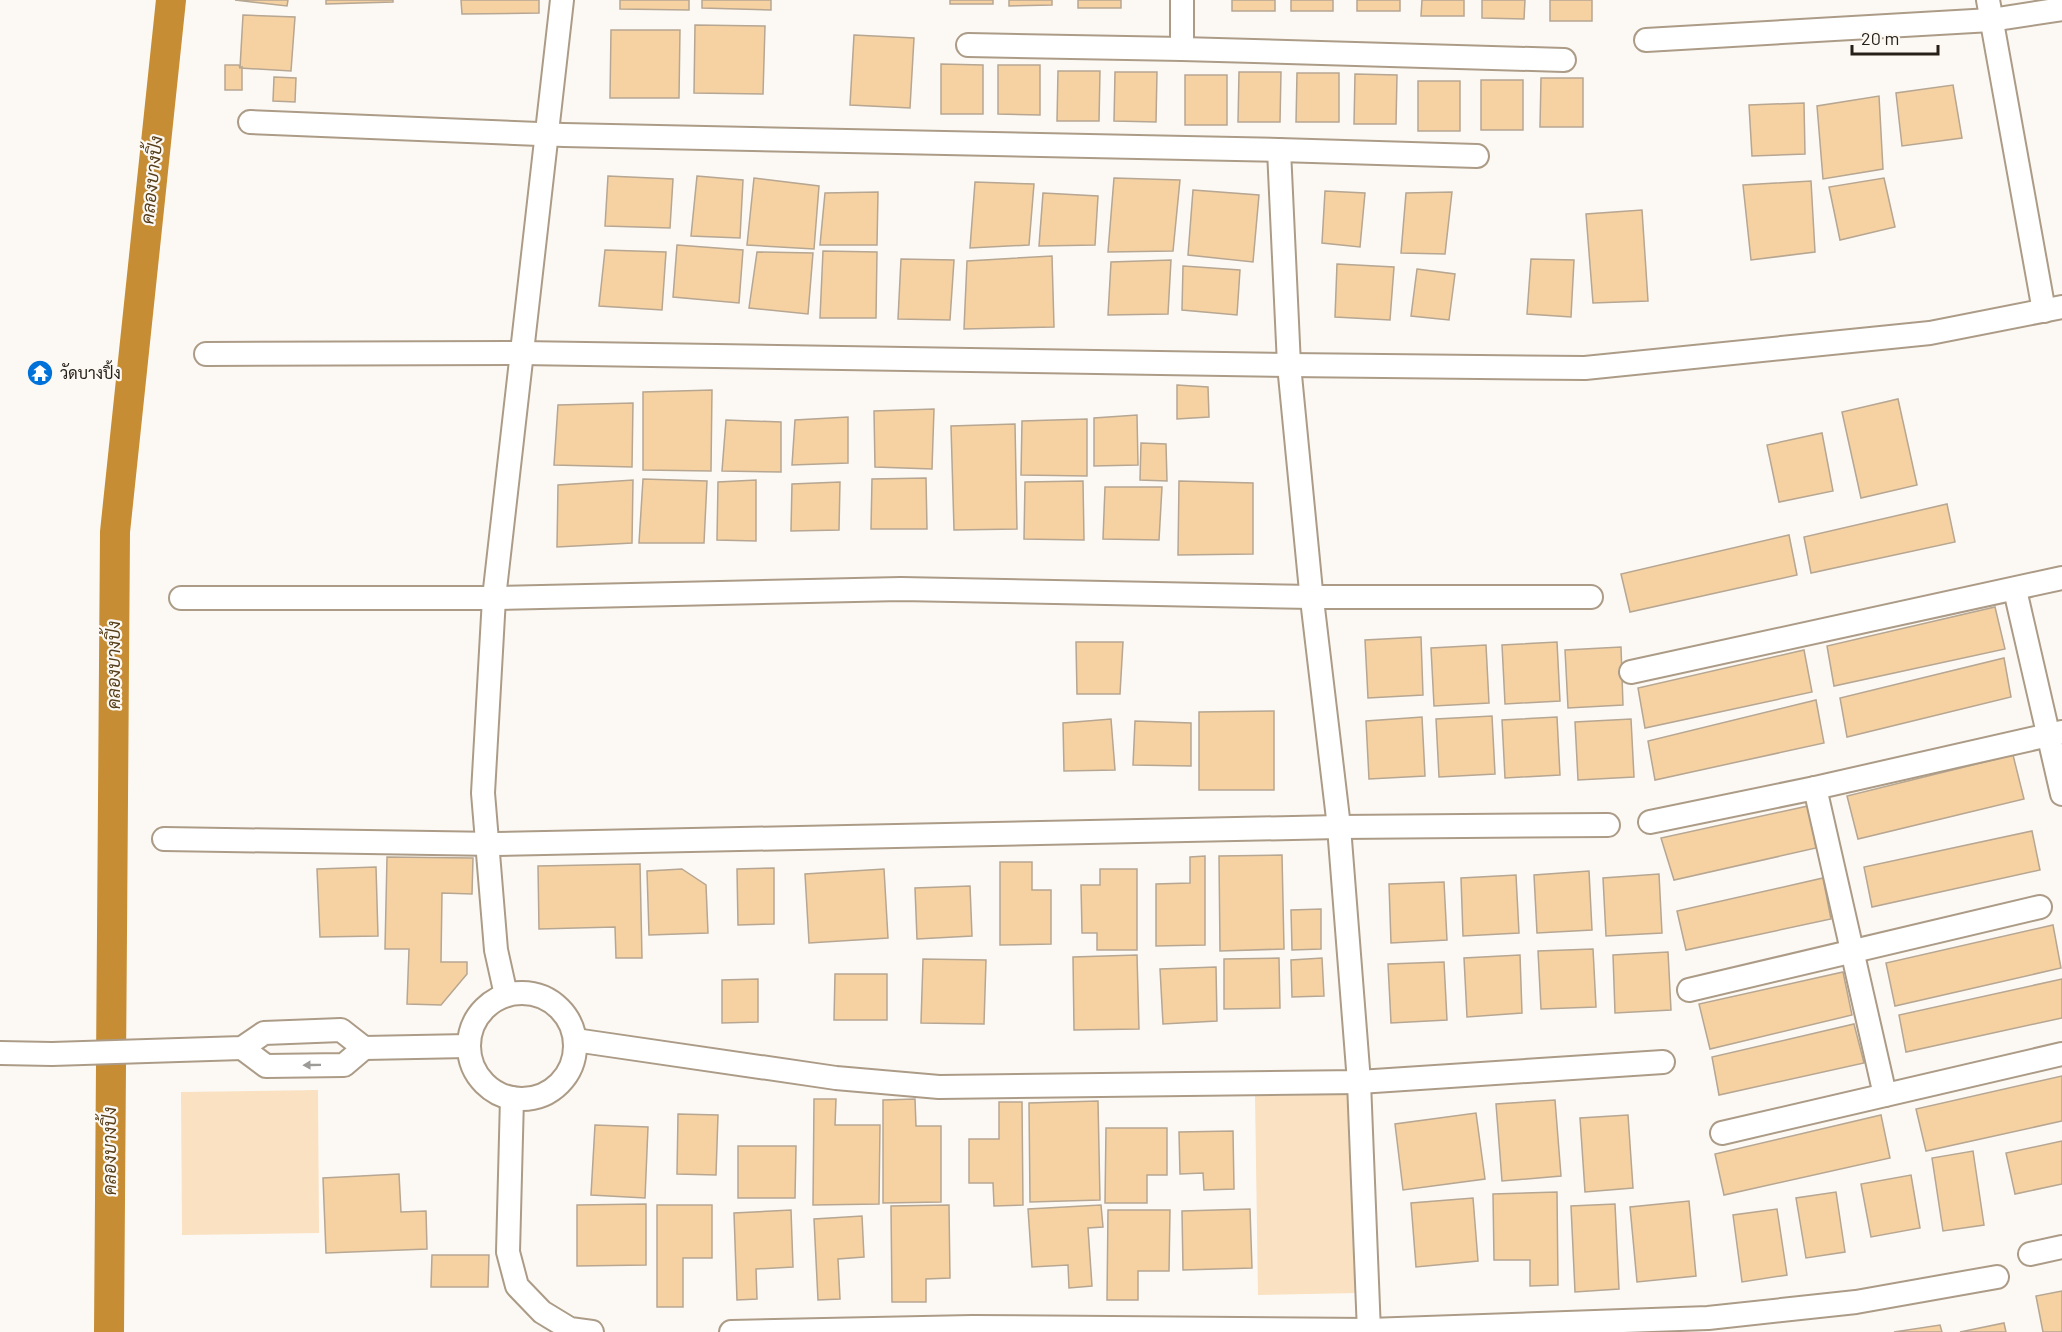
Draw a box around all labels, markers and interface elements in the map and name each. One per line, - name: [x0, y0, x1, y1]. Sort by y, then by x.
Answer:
- scale bar: [1852, 18, 1938, 56]
- text: 20 m: [1861, 27, 1899, 49]
- water label: คลองบางปิ้ง: [132, 134, 167, 225]
- temple icon: วัดบางปิ้ง: [25, 358, 55, 388]
- place label: วัดบางปิ้ง: [60, 360, 121, 382]
- water label: คลองบางปิ้ง: [99, 621, 124, 709]
- one-way arrow: [302, 1061, 321, 1070]
- water label: คลองบางปิ้ง: [95, 1107, 120, 1195]

